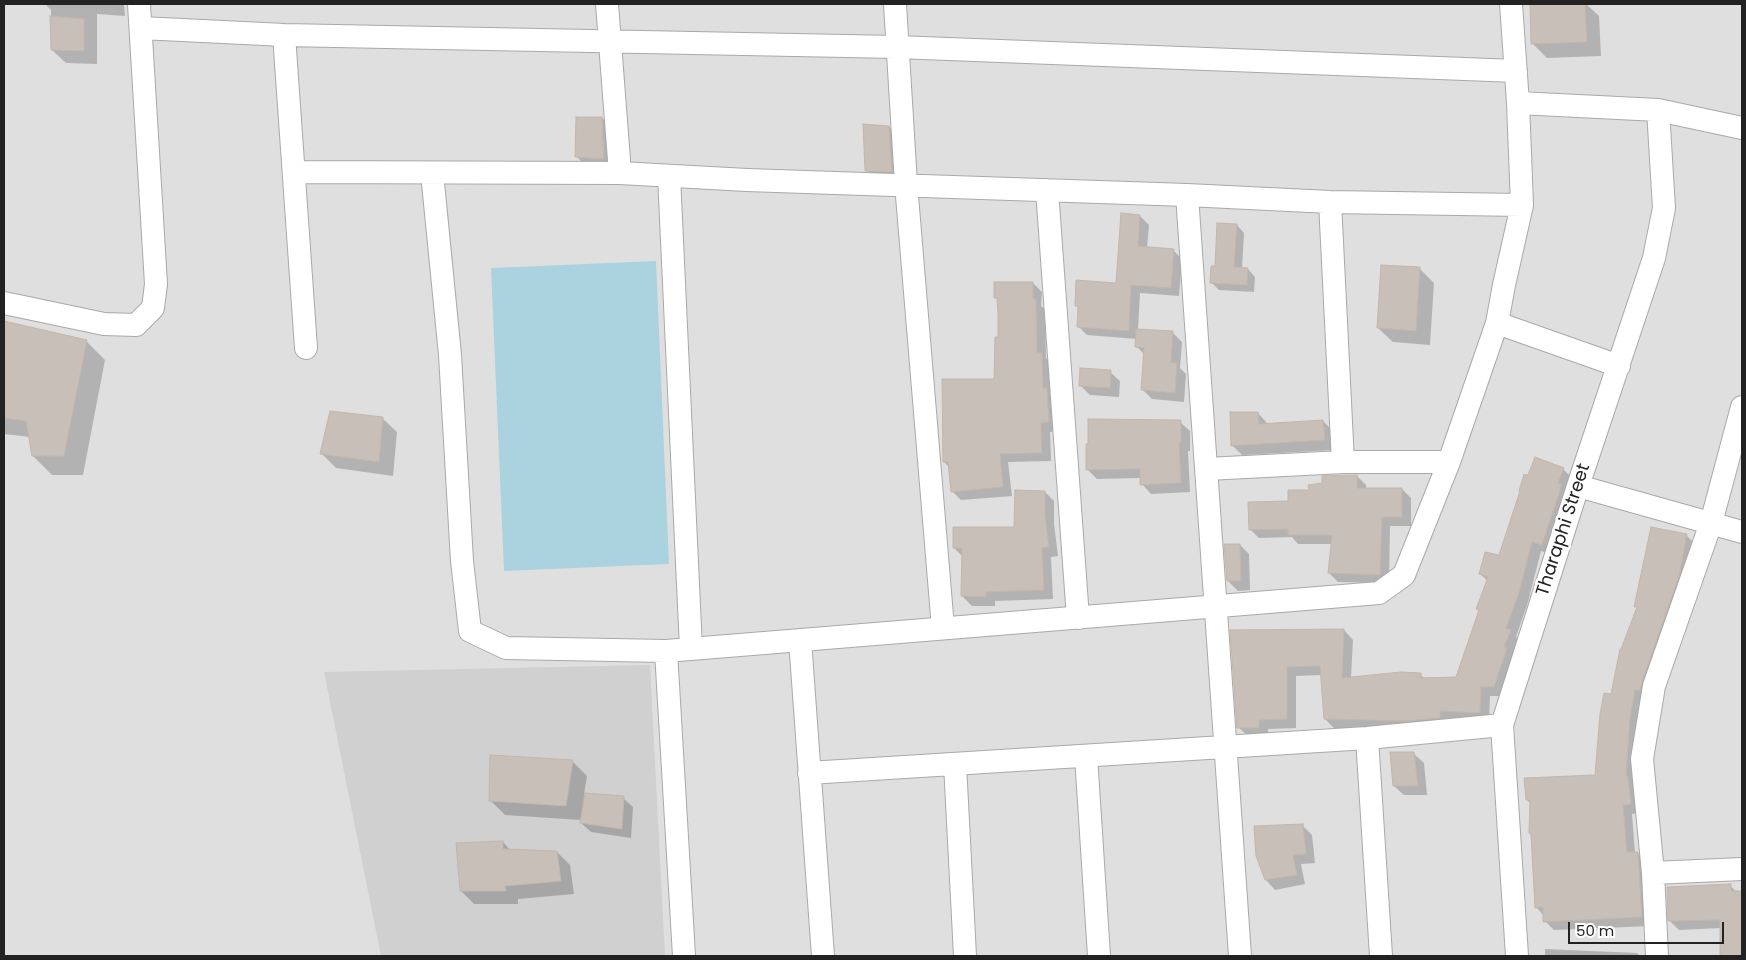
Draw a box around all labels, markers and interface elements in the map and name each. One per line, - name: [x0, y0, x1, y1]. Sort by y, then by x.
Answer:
- street label: Tharaphi Street: [1532, 461, 1596, 599]
- scale bar: [1571, 912, 1727, 944]
- text: 50 m: [1576, 920, 1614, 941]

